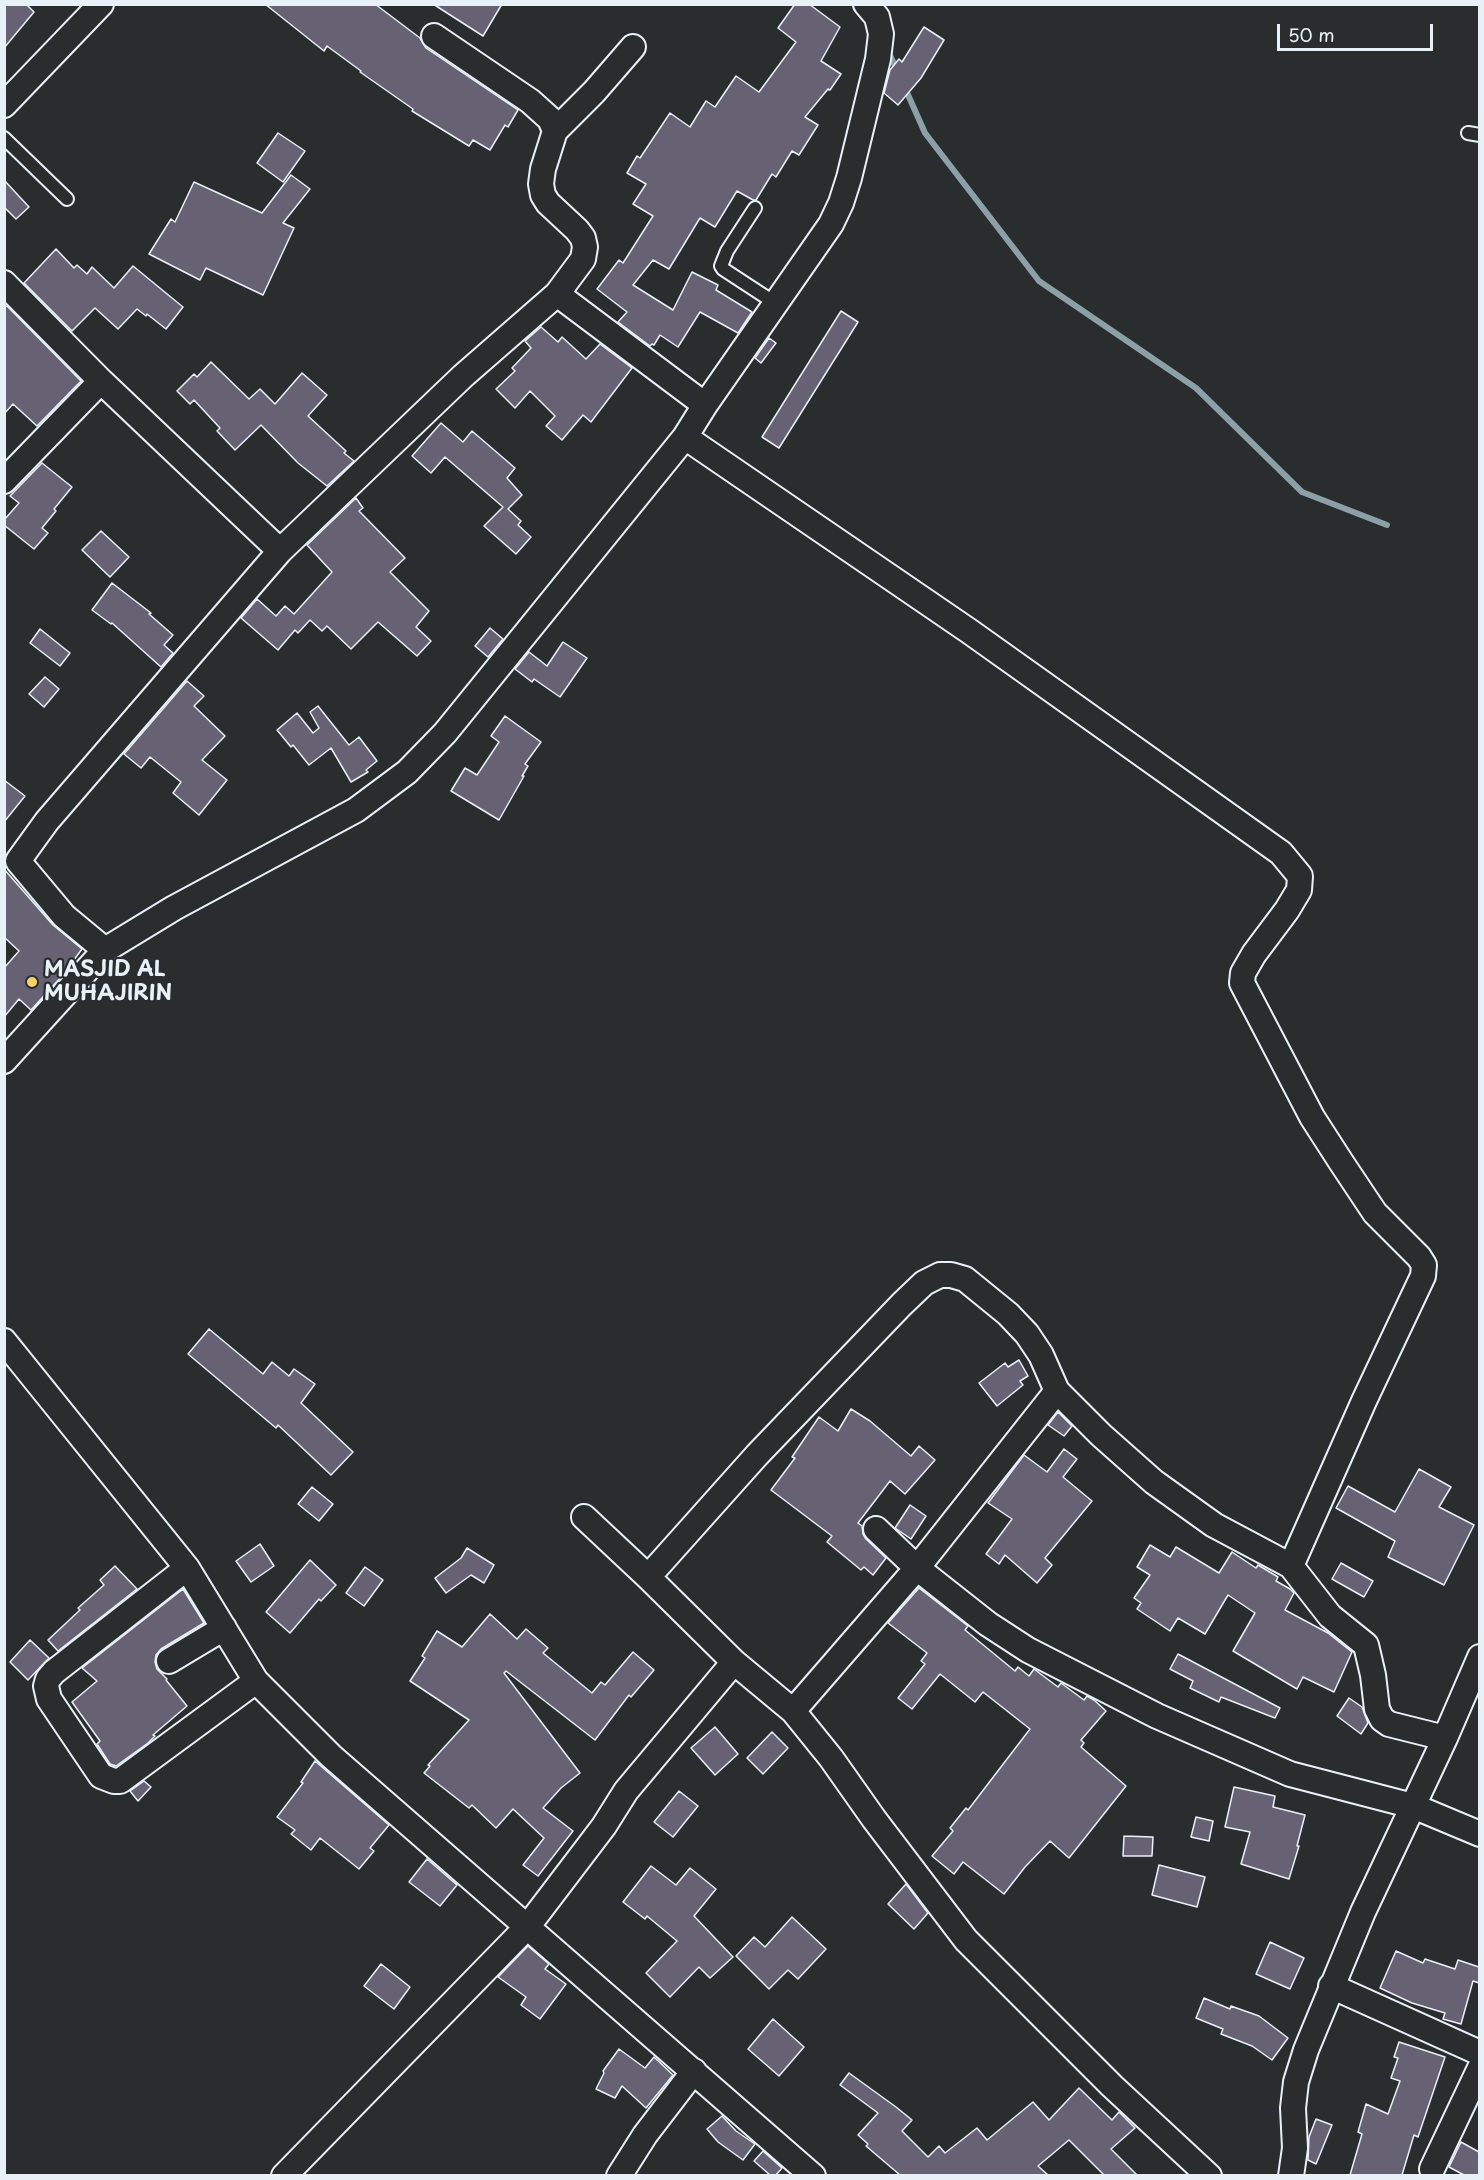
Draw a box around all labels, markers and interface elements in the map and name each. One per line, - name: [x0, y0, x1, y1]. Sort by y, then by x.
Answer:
- scale bar: [1280, 12, 1436, 50]
- text: 50 m: [1288, 21, 1335, 48]
- place label: MASJID AL MUHAJIRIN: [44, 957, 172, 1007]
- marker: MASJID AL MUHAJIRIN: [25, 975, 39, 989]

